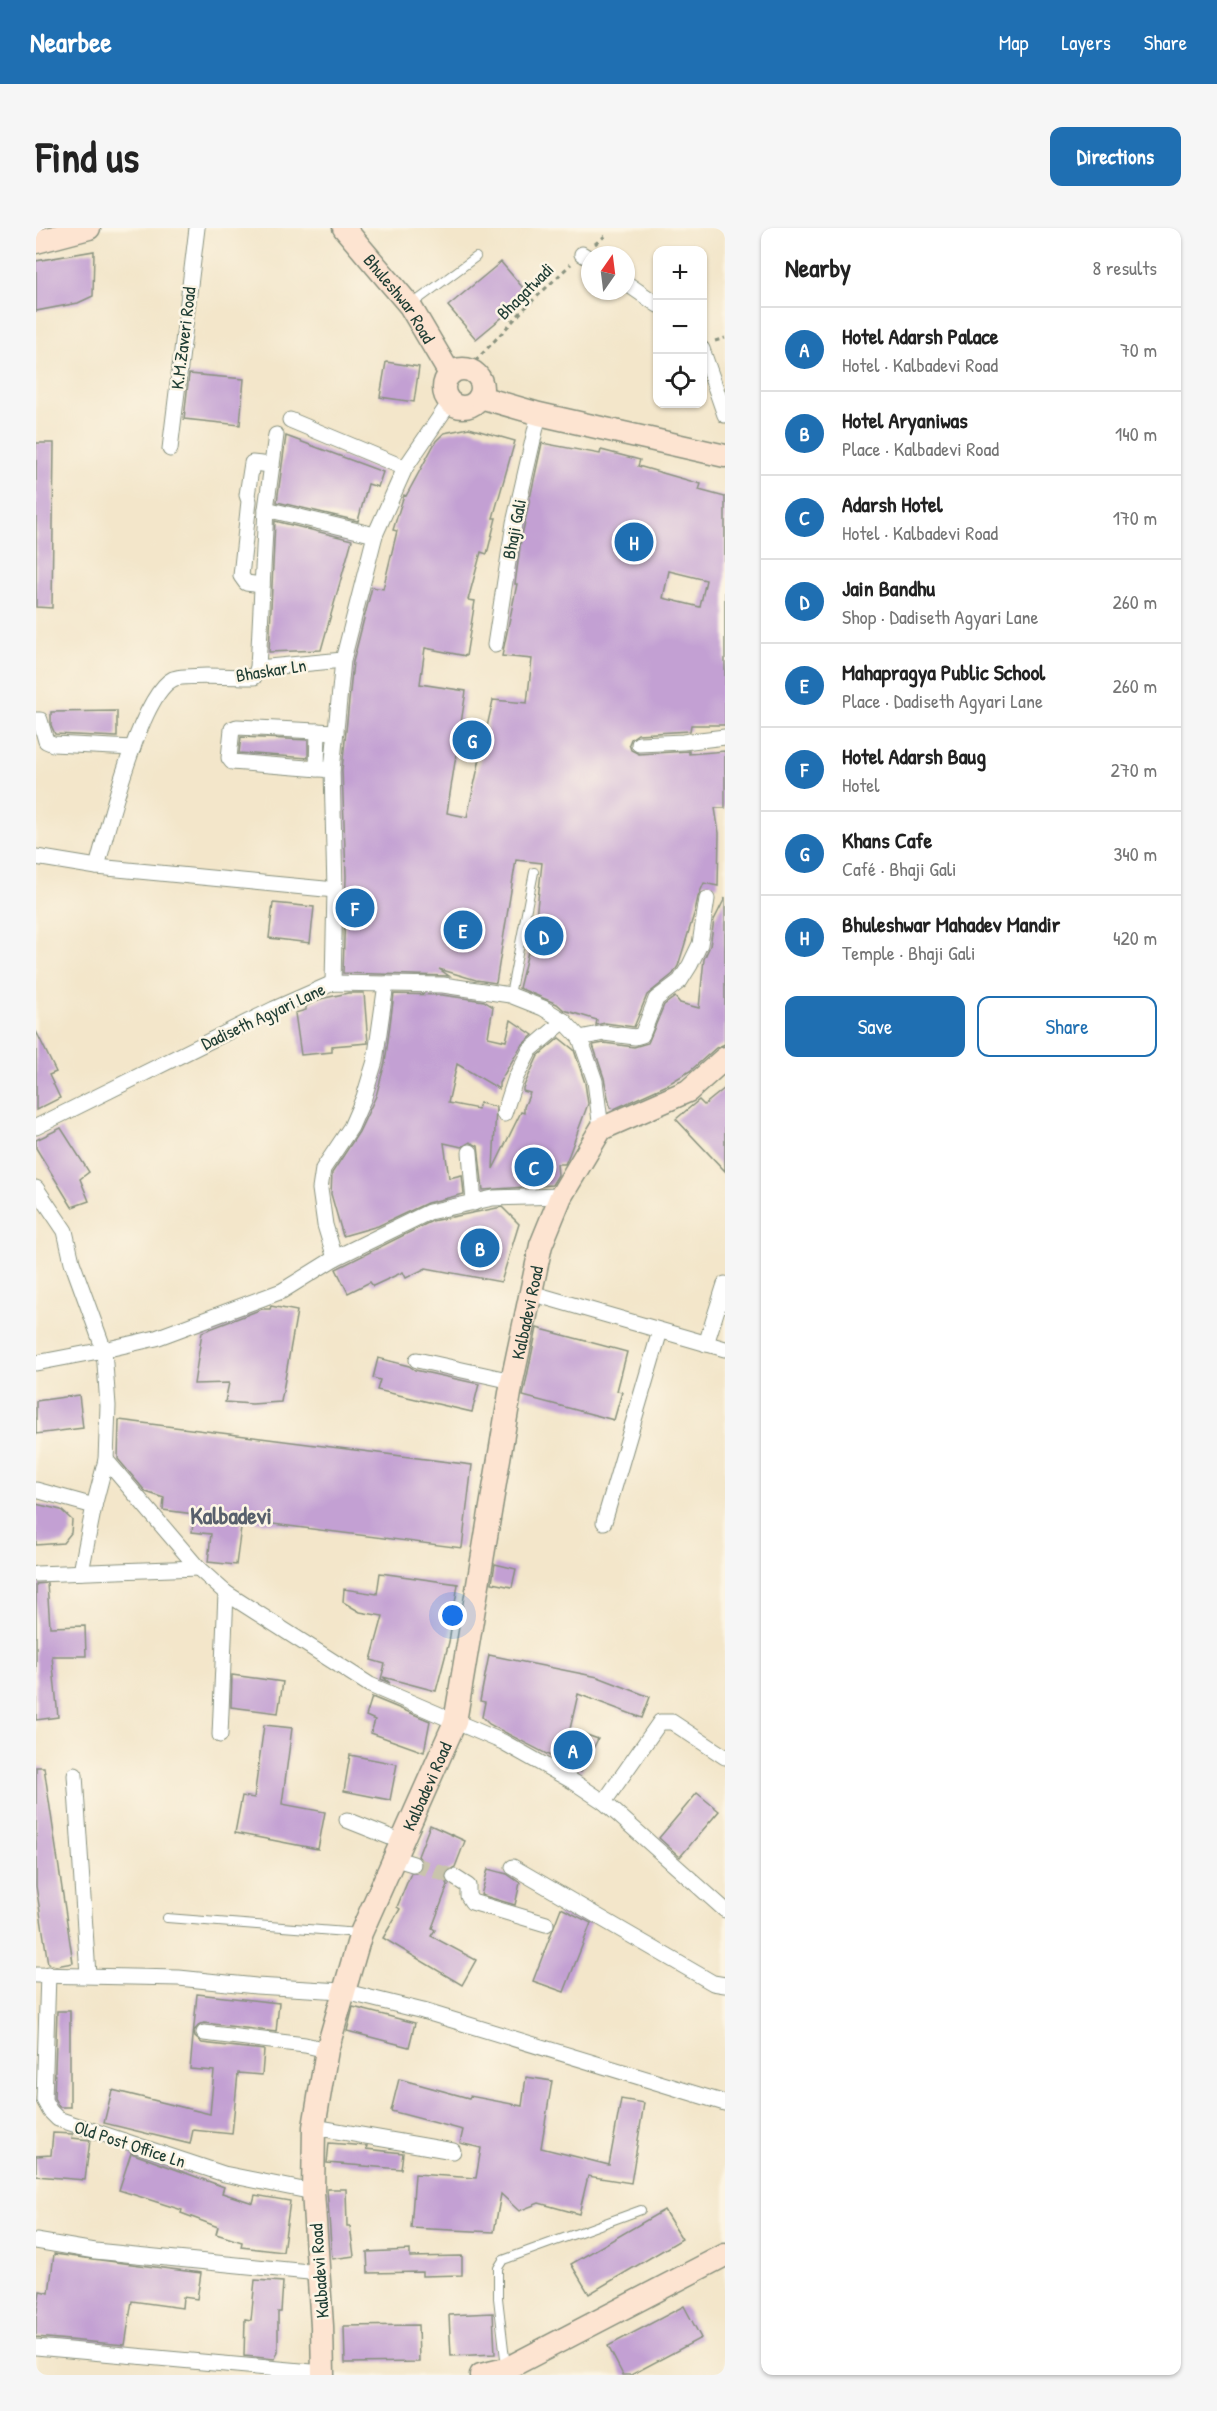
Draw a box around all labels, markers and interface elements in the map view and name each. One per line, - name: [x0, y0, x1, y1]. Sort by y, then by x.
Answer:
- text: Nearbee: [30, 23, 112, 61]
- text: Map: [999, 28, 1028, 57]
- text: Layers: [1061, 28, 1111, 57]
- text: Share: [1144, 28, 1187, 57]
- button: Directions: [1050, 127, 1181, 186]
- text: Find us: [36, 128, 139, 185]
- north arrow: [581, 246, 635, 300]
- map controls: [653, 246, 707, 408]
- button: +: [653, 246, 707, 300]
- street label: Bhuleshwar Road: [358, 248, 442, 348]
- text: Nearby: [785, 250, 851, 285]
- text: 8 results: [1092, 254, 1157, 281]
- street label: Bhagatwadi: [491, 257, 559, 325]
- street label: K.M.Zaveri Road: [164, 285, 202, 391]
- button: −: [653, 300, 707, 354]
- text: Hotel Adarsh Palace: [842, 321, 999, 351]
- text: A: [800, 336, 809, 363]
- text: 70 m: [1120, 336, 1157, 363]
- text: Hotel · Kalbadevi Road: [842, 351, 998, 378]
- button: locate: [653, 354, 707, 408]
- text: Hotel Aryaniwas: [842, 405, 968, 435]
- text: B: [799, 420, 810, 447]
- text: 140 m: [1115, 420, 1157, 447]
- text: Place · Kalbadevi Road: [842, 435, 999, 462]
- text: Adarsh Hotel: [842, 489, 943, 519]
- street label: Bhaji Gali: [496, 497, 532, 561]
- text: C: [799, 504, 810, 531]
- text: 170 m: [1113, 504, 1157, 531]
- text: Hotel · Kalbadevi Road: [842, 519, 998, 546]
- pin: H: [614, 520, 654, 564]
- text: Jain Bandhu: [842, 573, 935, 603]
- text: D: [800, 588, 809, 615]
- text: 260 m: [1113, 588, 1157, 615]
- text: Shop · Dadiseth Agyari Lane: [842, 603, 1039, 630]
- street label: Bhaskar Ln: [234, 652, 308, 688]
- text: Mahapragya Public School: [842, 657, 1045, 687]
- text: E: [800, 672, 809, 699]
- text: 260 m: [1113, 672, 1157, 699]
- text: Place · Dadiseth Agyari Lane: [842, 687, 1043, 714]
- pin: G: [452, 718, 492, 762]
- text: Hotel Adarsh Baug: [842, 741, 986, 771]
- text: F: [801, 756, 808, 783]
- text: 270 m: [1111, 756, 1157, 783]
- text: Hotel: [842, 771, 880, 798]
- text: Khans Cafe: [842, 825, 932, 855]
- text: G: [800, 840, 809, 867]
- text: 340 m: [1113, 840, 1157, 867]
- text: Café · Bhaji Gali: [842, 855, 957, 882]
- pin: F: [336, 886, 374, 930]
- pin: E: [444, 908, 482, 952]
- text: Bhuleshwar Mahadev Mandir: [842, 909, 1060, 939]
- pin: D: [524, 914, 564, 958]
- text: H: [800, 924, 809, 951]
- text: 420 m: [1113, 924, 1157, 951]
- text: Temple · Bhaji Gali: [842, 939, 975, 966]
- street label: Dadiseth Agyari Lane: [197, 976, 329, 1056]
- button: Save: [785, 996, 965, 1057]
- button: Share: [977, 996, 1157, 1057]
- pin: C: [514, 1144, 554, 1190]
- pin: B: [460, 1226, 500, 1270]
- street label: Kalbadevi Road: [504, 1263, 549, 1362]
- district label: Kalbadevi: [190, 1499, 272, 1531]
- your location: [438, 1601, 467, 1630]
- pin: A: [554, 1728, 592, 1772]
- street label: Kalbadevi Road: [396, 1738, 457, 1835]
- street label: Old Post Office Ln: [71, 2114, 189, 2174]
- street label: Kalbadevi Road: [303, 2223, 335, 2319]

